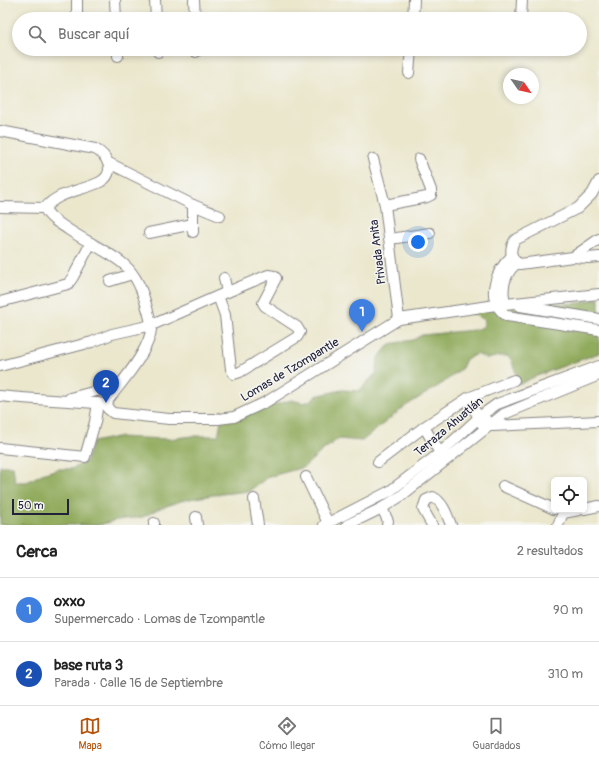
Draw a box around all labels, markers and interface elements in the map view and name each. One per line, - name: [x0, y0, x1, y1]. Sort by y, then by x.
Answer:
- search box: [12, 12, 587, 56]
- icon: search: [26, 23, 48, 45]
- text: Buscar aquí: [58, 25, 130, 44]
- north arrow: [503, 68, 539, 104]
- street label: Privada Anita: [367, 218, 389, 285]
- your location: [408, 232, 428, 252]
- pin: 1: [349, 299, 375, 332]
- street label: Lomas de Tzompantle: [238, 335, 342, 405]
- pin: 2: [93, 370, 119, 403]
- street label: Terraza Ahuatlán: [412, 394, 487, 460]
- map controls: [551, 477, 587, 513]
- button: locate: [551, 477, 587, 513]
- scale bar: [12, 497, 69, 516]
- text: 50 m: [18, 499, 44, 512]
- text: Cerca: [16, 541, 57, 562]
- text: 2 resultados: [517, 543, 583, 559]
- text: oxxo: [54, 592, 85, 611]
- text: 1: [26, 602, 32, 618]
- text: 90 m: [553, 602, 583, 618]
- text: Supermercado · Lomas de Tzompantle: [54, 611, 265, 627]
- text: base ruta 3: [54, 656, 123, 675]
- text: 2: [25, 666, 33, 682]
- text: 310 m: [547, 666, 583, 682]
- text: Parada · Calle 16 de Septiembre: [54, 675, 223, 691]
- tab: Mapa: [79, 715, 102, 752]
- tab: Cómo llegar: [259, 715, 315, 752]
- tab: Guardados: [472, 715, 520, 752]

